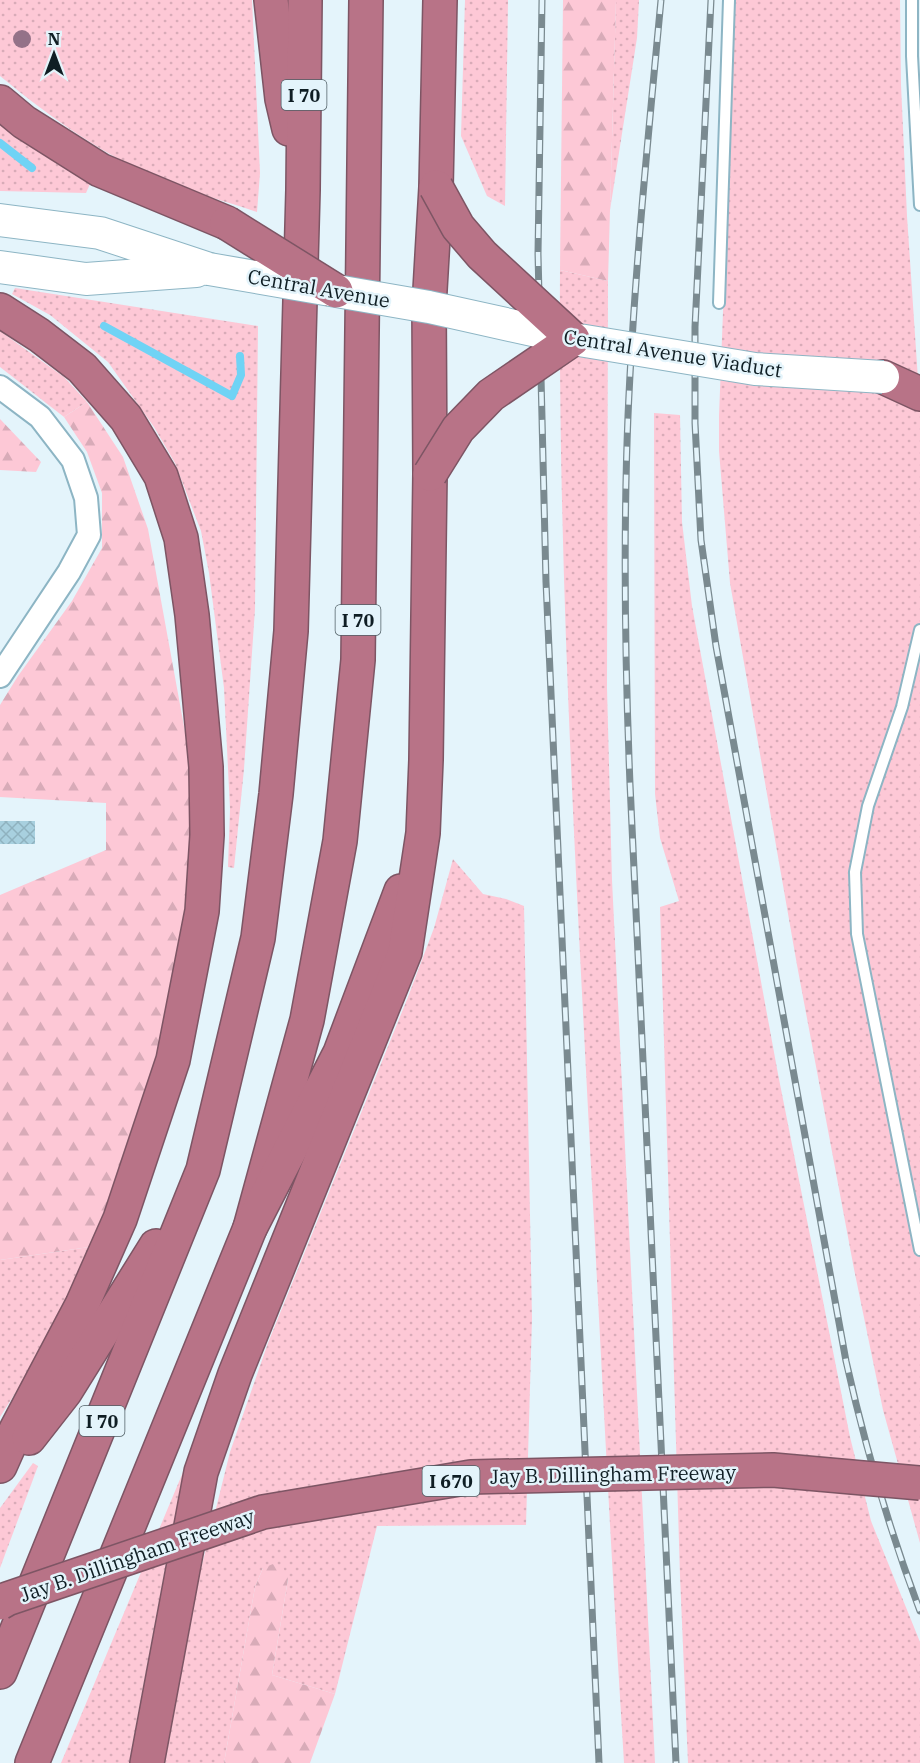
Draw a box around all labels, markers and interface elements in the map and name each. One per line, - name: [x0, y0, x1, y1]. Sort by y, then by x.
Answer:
- north arrow: [24, 24, 84, 84]
- text: N: [48, 29, 60, 49]
- road number: I 70: [282, 80, 326, 110]
- street label: Central Avenue: [246, 262, 392, 314]
- street label: Central Avenue Viaduct: [562, 322, 784, 384]
- road number: I 70: [336, 605, 380, 635]
- road number: I 70: [80, 1406, 124, 1436]
- street label: Jay B. Dillingham Freeway: [490, 1458, 737, 1490]
- road number: I 670: [422, 1466, 480, 1496]
- street label: Jay B. Dillingham Freeway: [16, 1502, 258, 1608]

